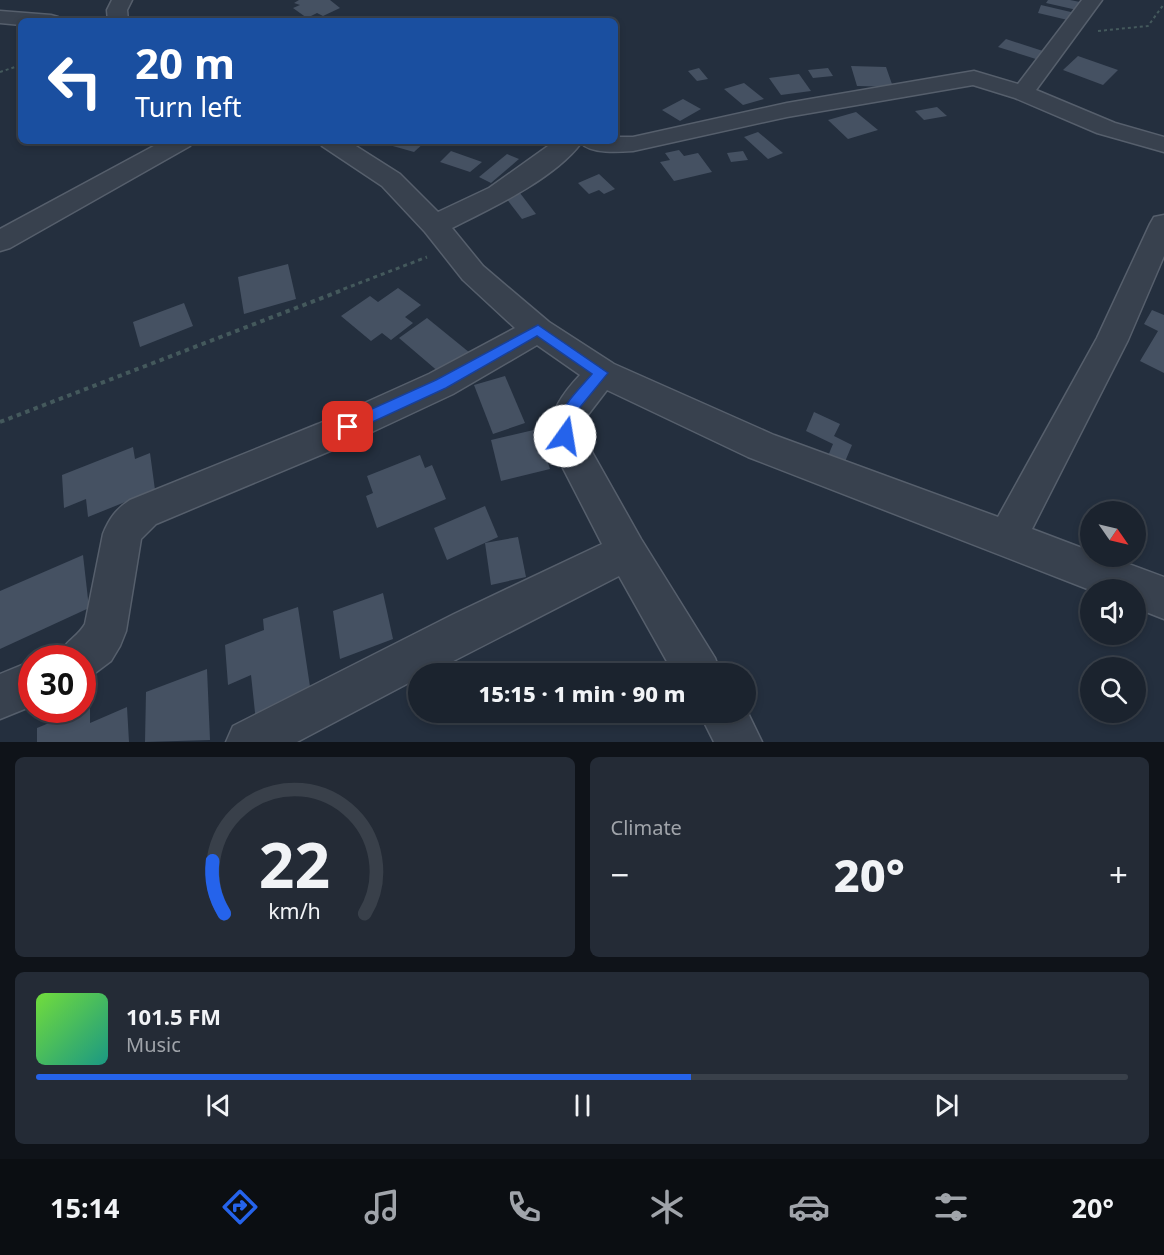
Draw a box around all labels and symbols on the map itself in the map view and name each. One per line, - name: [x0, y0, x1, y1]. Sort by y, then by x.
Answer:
- pin: [322, 401, 373, 452]
- position arrow: [533, 404, 597, 468]
- north arrow: [1080, 501, 1146, 567]
- speed limit sign: 30: [18, 645, 96, 723]

